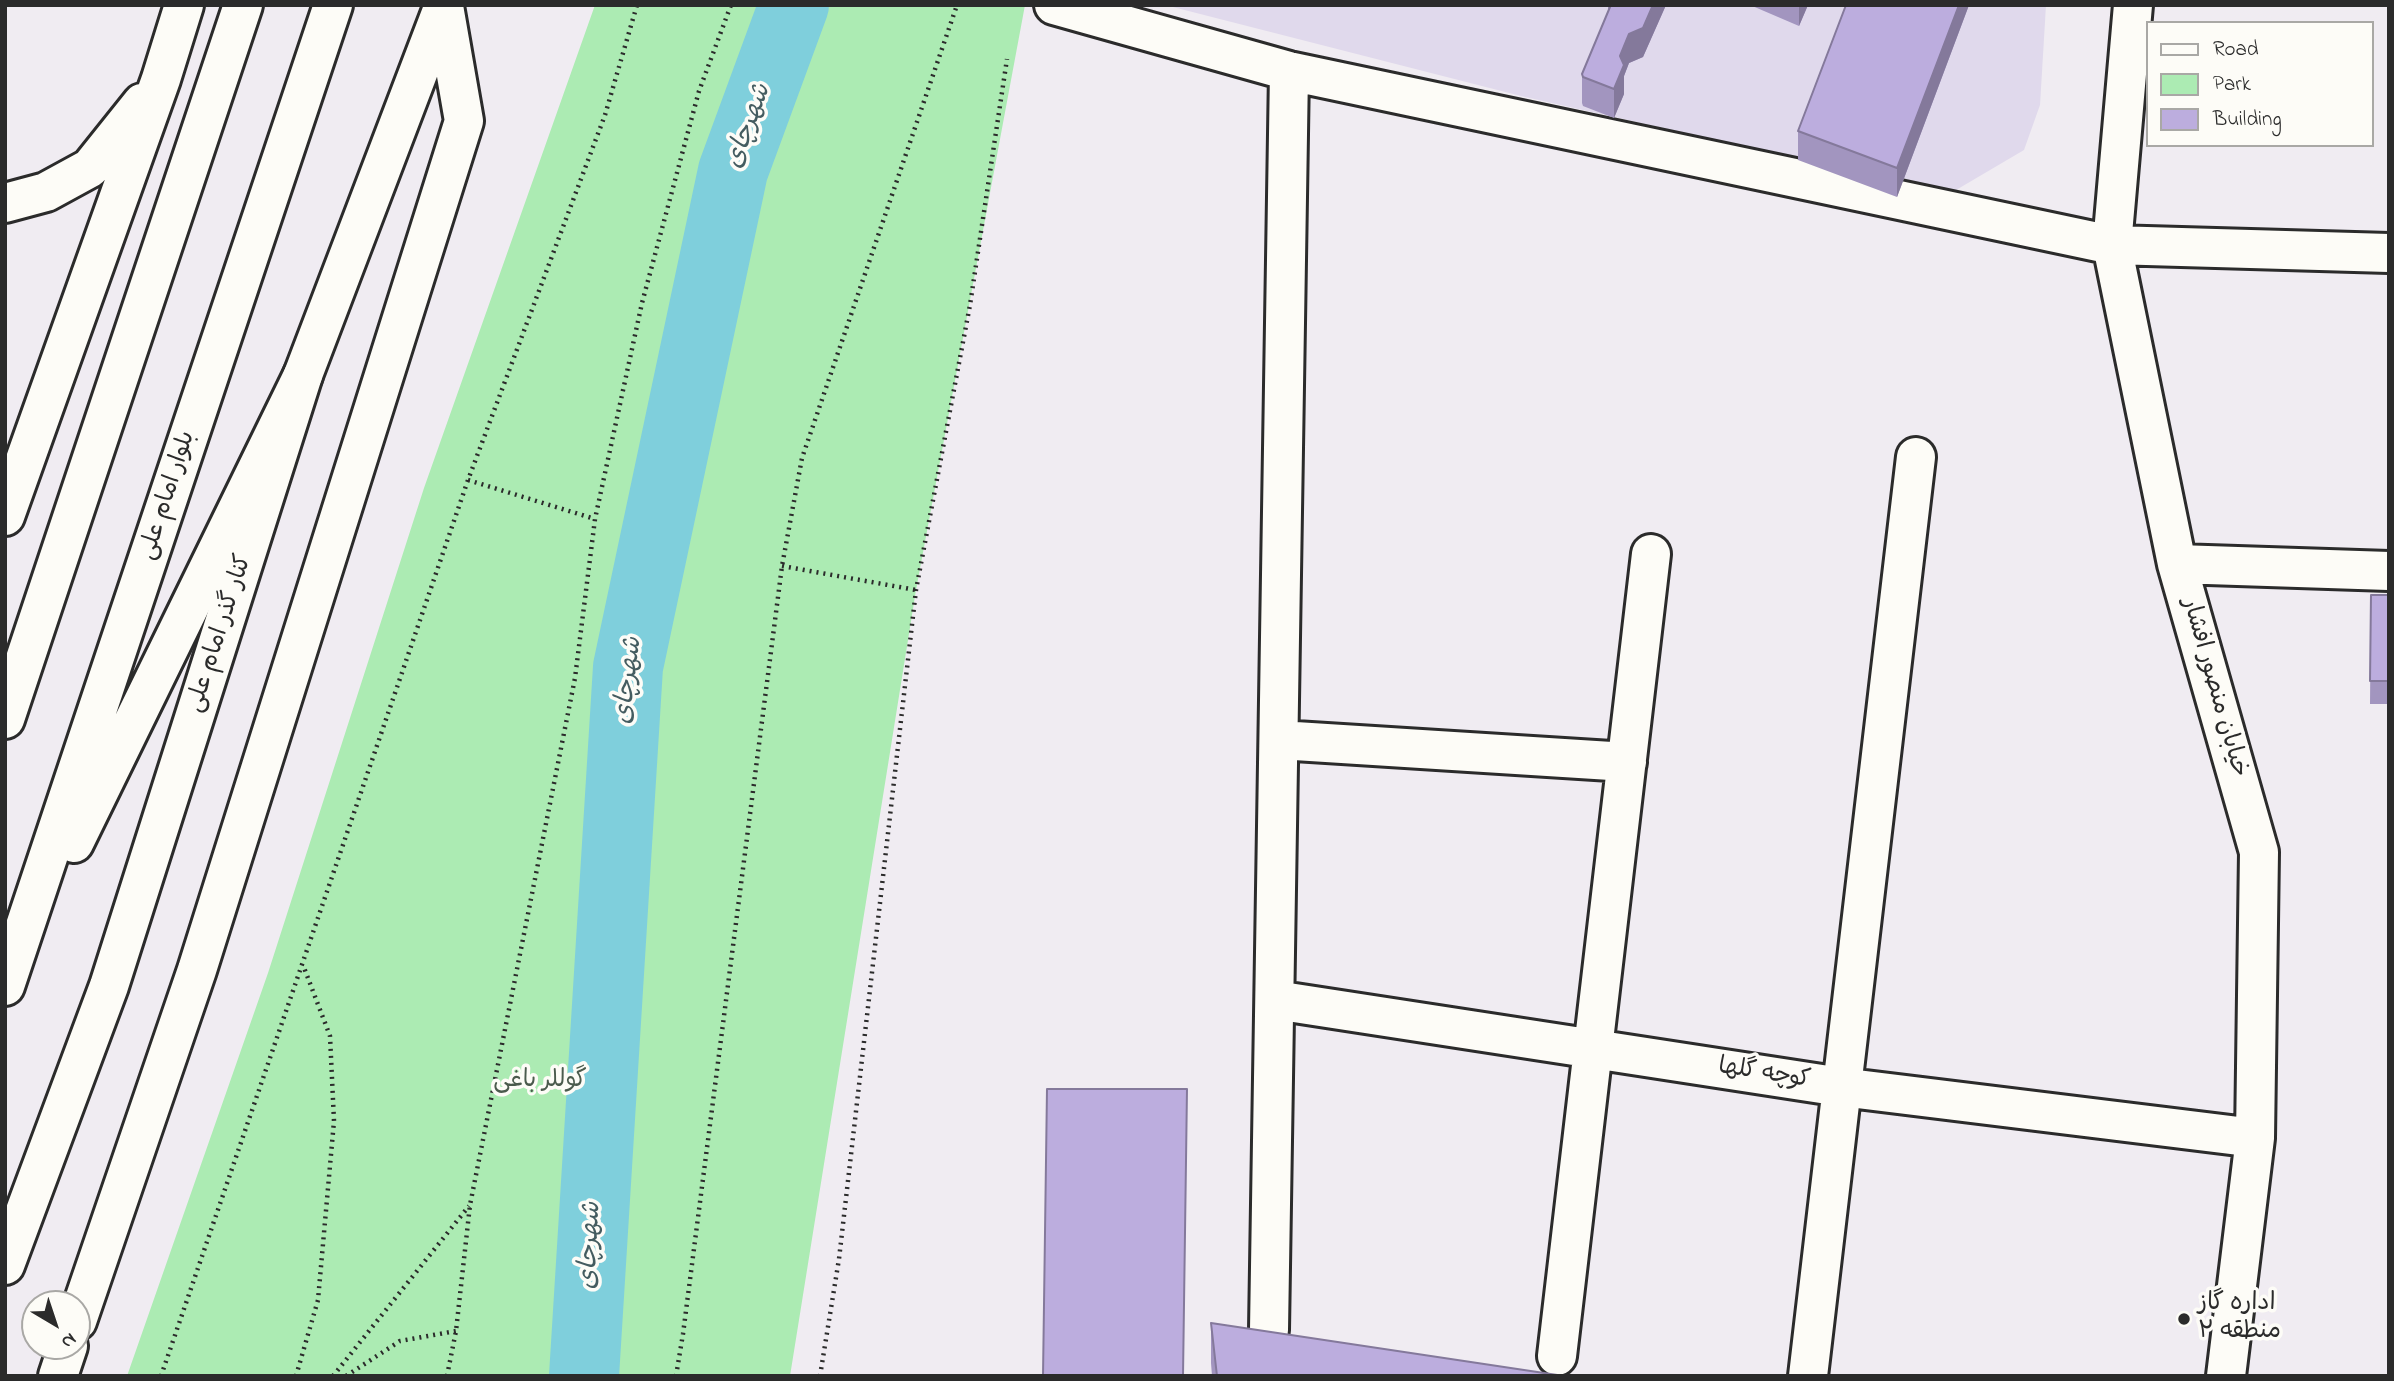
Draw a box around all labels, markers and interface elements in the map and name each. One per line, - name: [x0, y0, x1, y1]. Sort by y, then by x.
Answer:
- legend: [2146, 21, 2373, 147]
- text: Road: [2213, 35, 2259, 65]
- text: Park: [2213, 70, 2251, 100]
- water label: شهرچای: [720, 81, 780, 173]
- text: Building: [2213, 105, 2282, 135]
- street label: بلوار امام علی: [135, 428, 203, 564]
- street label: کنار گذر امام علی: [182, 552, 260, 716]
- street label: خیابان منصور افشار: [2174, 595, 2252, 781]
- water label: شهرچای: [609, 636, 651, 726]
- street label: کوچه گلها: [1716, 1053, 1812, 1097]
- park label: گوللر باغی: [493, 1068, 587, 1096]
- water label: شهرچای: [574, 1201, 610, 1291]
- north arrow: [21, 1290, 91, 1360]
- place label: اداره گاز منطقه ۲: [2198, 1291, 2281, 1347]
- marker: اداره گاز منطقه ۲: [2176, 1311, 2192, 1327]
- text: N: [55, 1326, 82, 1355]

